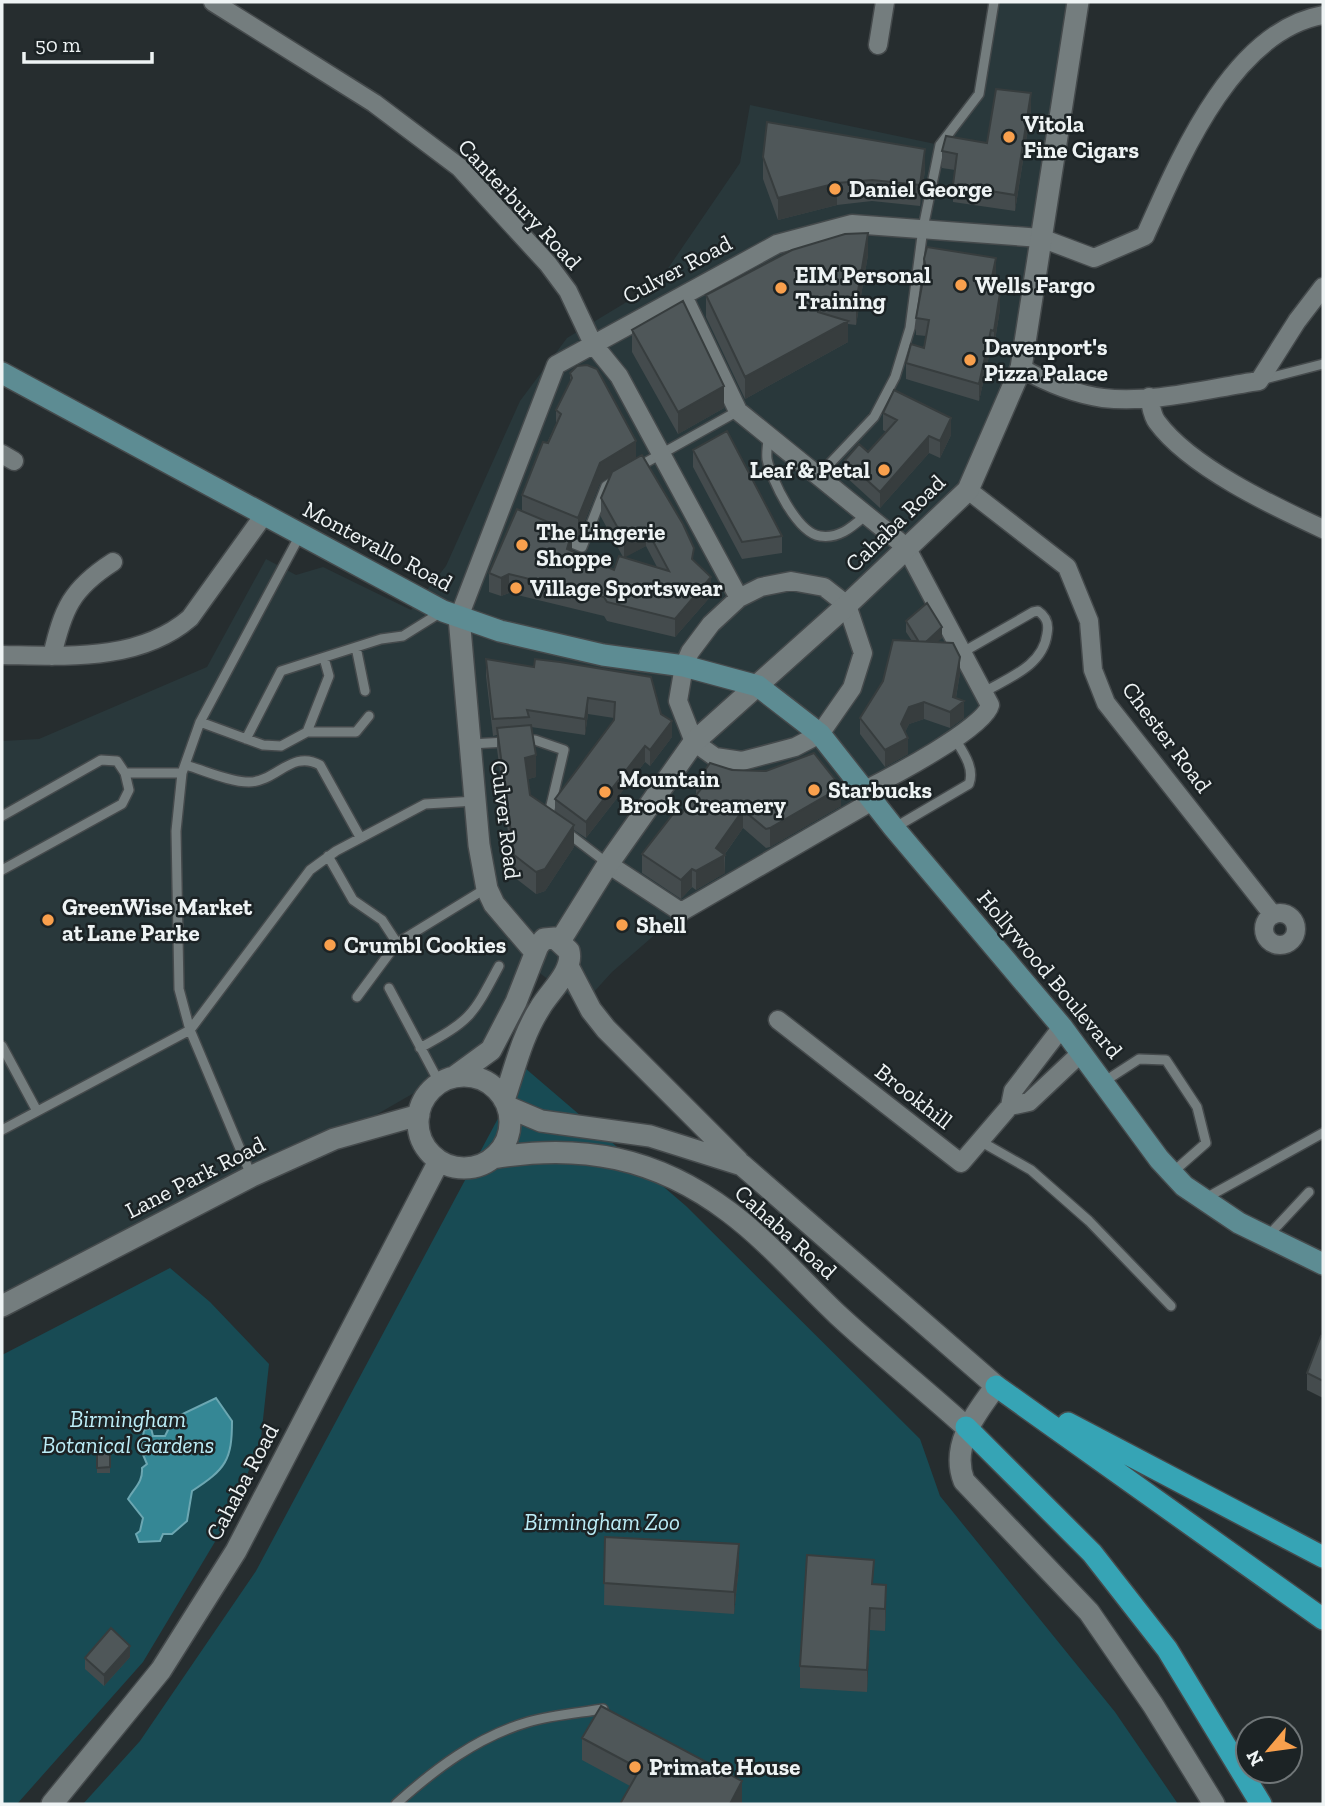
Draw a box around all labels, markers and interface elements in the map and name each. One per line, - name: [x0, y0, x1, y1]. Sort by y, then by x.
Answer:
- scale bar: [24, 21, 152, 65]
- text: 50 m: [35, 32, 81, 57]
- place label: Vitola Fine Cigars: [1023, 110, 1139, 164]
- marker: Vitola Fine Cigars: [1001, 129, 1017, 145]
- street label: Canterbury Road: [452, 133, 588, 276]
- place label: Daniel George: [849, 175, 992, 203]
- marker: Daniel George: [827, 181, 843, 197]
- street label: Culver Road: [618, 228, 737, 309]
- place label: EIM Personal Training: [795, 261, 931, 315]
- place label: Wells Fargo: [975, 271, 1095, 299]
- marker: Wells Fargo: [953, 277, 969, 293]
- marker: EIM Personal Training: [773, 280, 789, 296]
- place label: Davenport's Pizza Palace: [984, 333, 1108, 387]
- marker: Davenport's Pizza Palace: [962, 352, 978, 368]
- place label: Leaf & Petal: [750, 456, 870, 484]
- marker: Leaf & Petal: [876, 462, 892, 478]
- street label: Cahaba Road: [839, 468, 951, 578]
- street label: Montevallo Road: [299, 495, 458, 597]
- place label: The Lingerie Shoppe: [536, 518, 665, 572]
- marker: The Lingerie Shoppe: [514, 537, 530, 553]
- place label: Village Sportswear: [530, 574, 723, 602]
- marker: Village Sportswear: [508, 580, 524, 596]
- street label: Chester Road: [1116, 676, 1218, 798]
- street label: Culver Road: [485, 759, 527, 881]
- place label: Mountain Brook Creamery: [619, 765, 787, 819]
- place label: Starbucks: [828, 776, 932, 804]
- marker: Starbucks: [806, 782, 822, 798]
- marker: Mountain Brook Creamery: [597, 784, 613, 800]
- street label: Hollywood Boulevard: [971, 884, 1129, 1064]
- place label: GreenWise Market at Lane Parke: [62, 893, 253, 947]
- place label: Shell: [636, 911, 687, 939]
- marker: GreenWise Market at Lane Parke: [40, 912, 56, 928]
- marker: Shell: [614, 917, 630, 933]
- place label: Crumbl Cookies: [344, 931, 506, 959]
- marker: Crumbl Cookies: [322, 937, 338, 953]
- street label: Brookhill: [870, 1057, 958, 1135]
- street label: Lane Park Road: [120, 1130, 270, 1224]
- street label: Cahaba Road: [729, 1179, 843, 1285]
- park label: Birmingham Botanical Gardens: [42, 1405, 214, 1459]
- street label: Cahaba Road: [200, 1419, 285, 1545]
- park label: Birmingham Zoo: [524, 1508, 680, 1536]
- north arrow: [1234, 1715, 1304, 1785]
- text: N: [1241, 1746, 1268, 1770]
- place label: Primate House: [649, 1753, 800, 1781]
- marker: Primate House: [627, 1759, 643, 1775]

